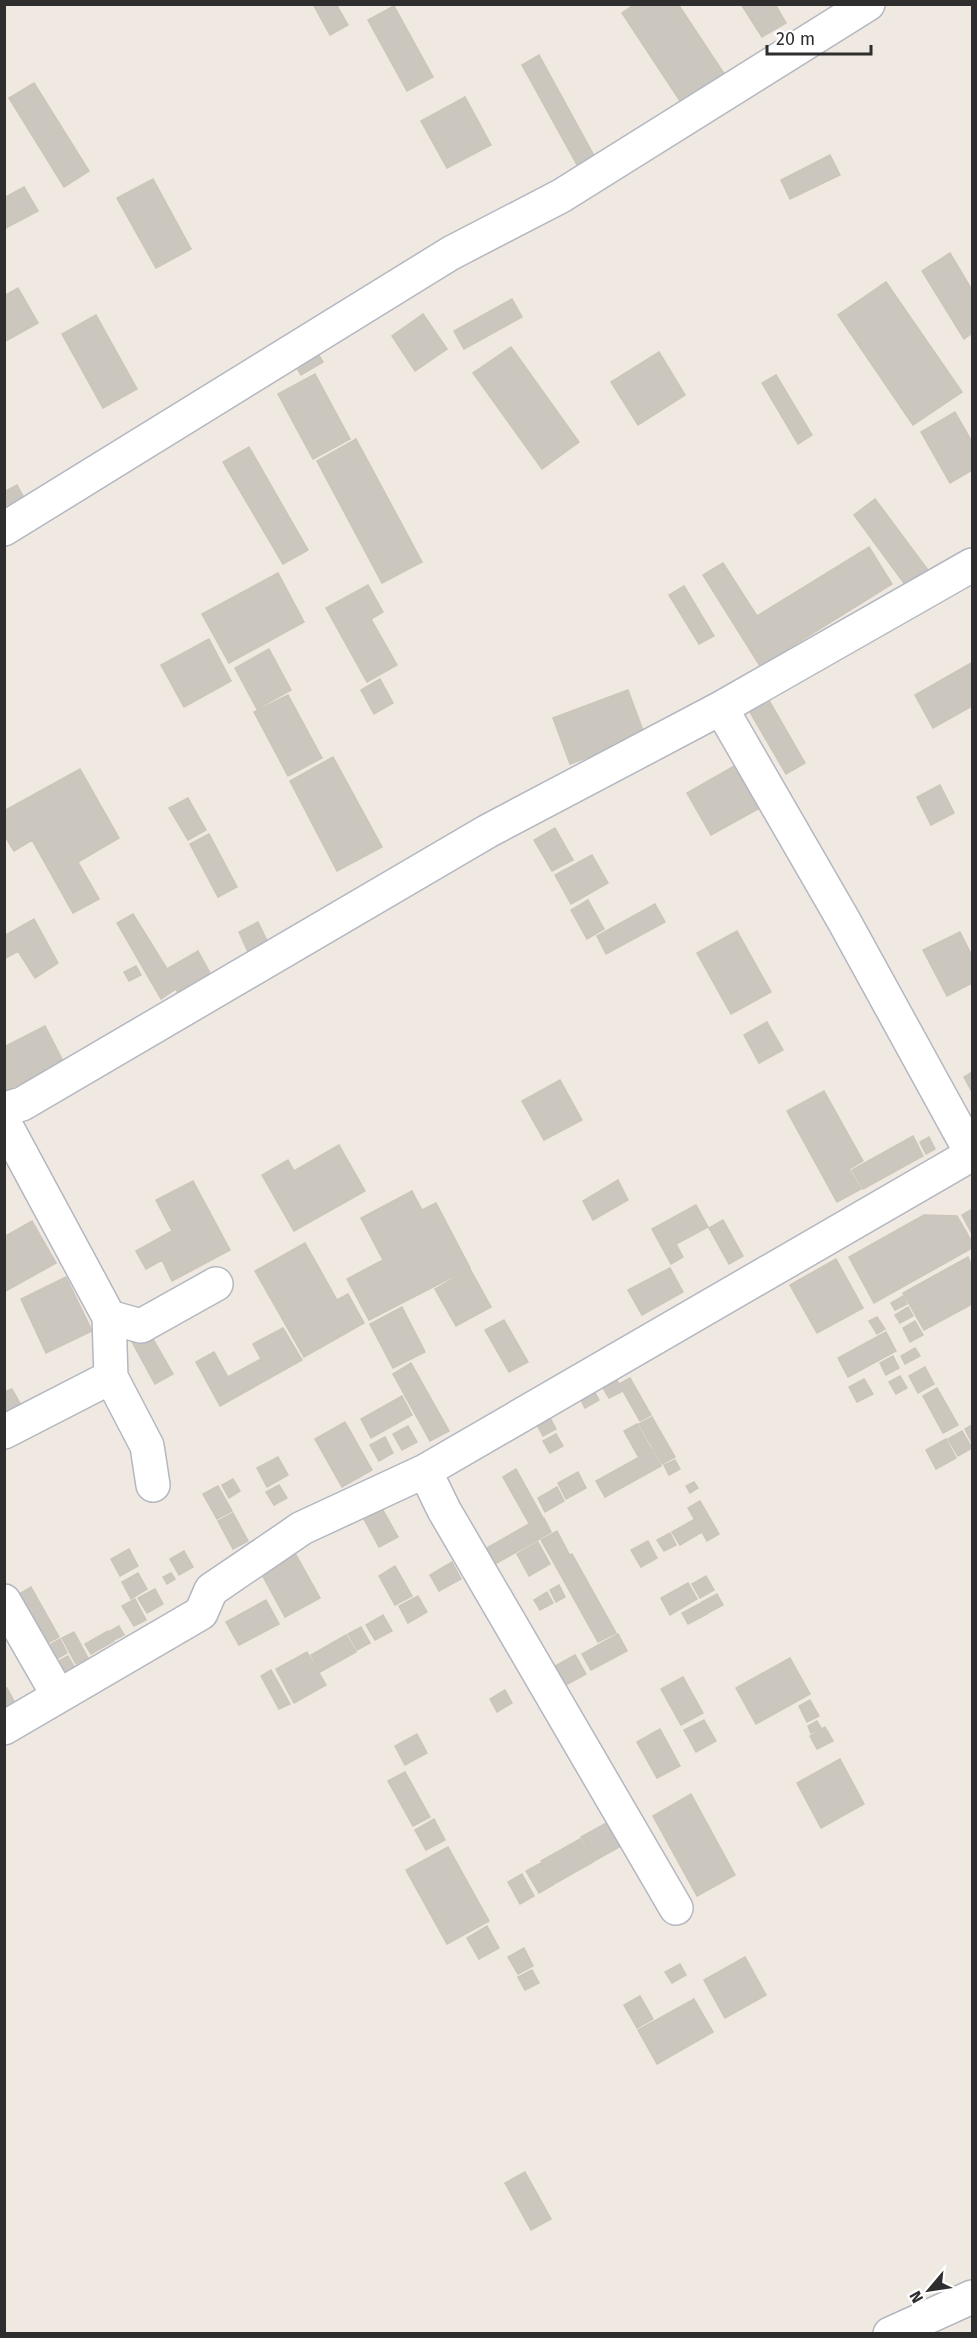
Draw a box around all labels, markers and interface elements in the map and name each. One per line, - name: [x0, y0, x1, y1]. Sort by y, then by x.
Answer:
- scale bar: [767, 18, 870, 56]
- text: 20 m: [776, 28, 815, 50]
- north arrow: [899, 2260, 959, 2320]
- text: N: [905, 2288, 927, 2306]

